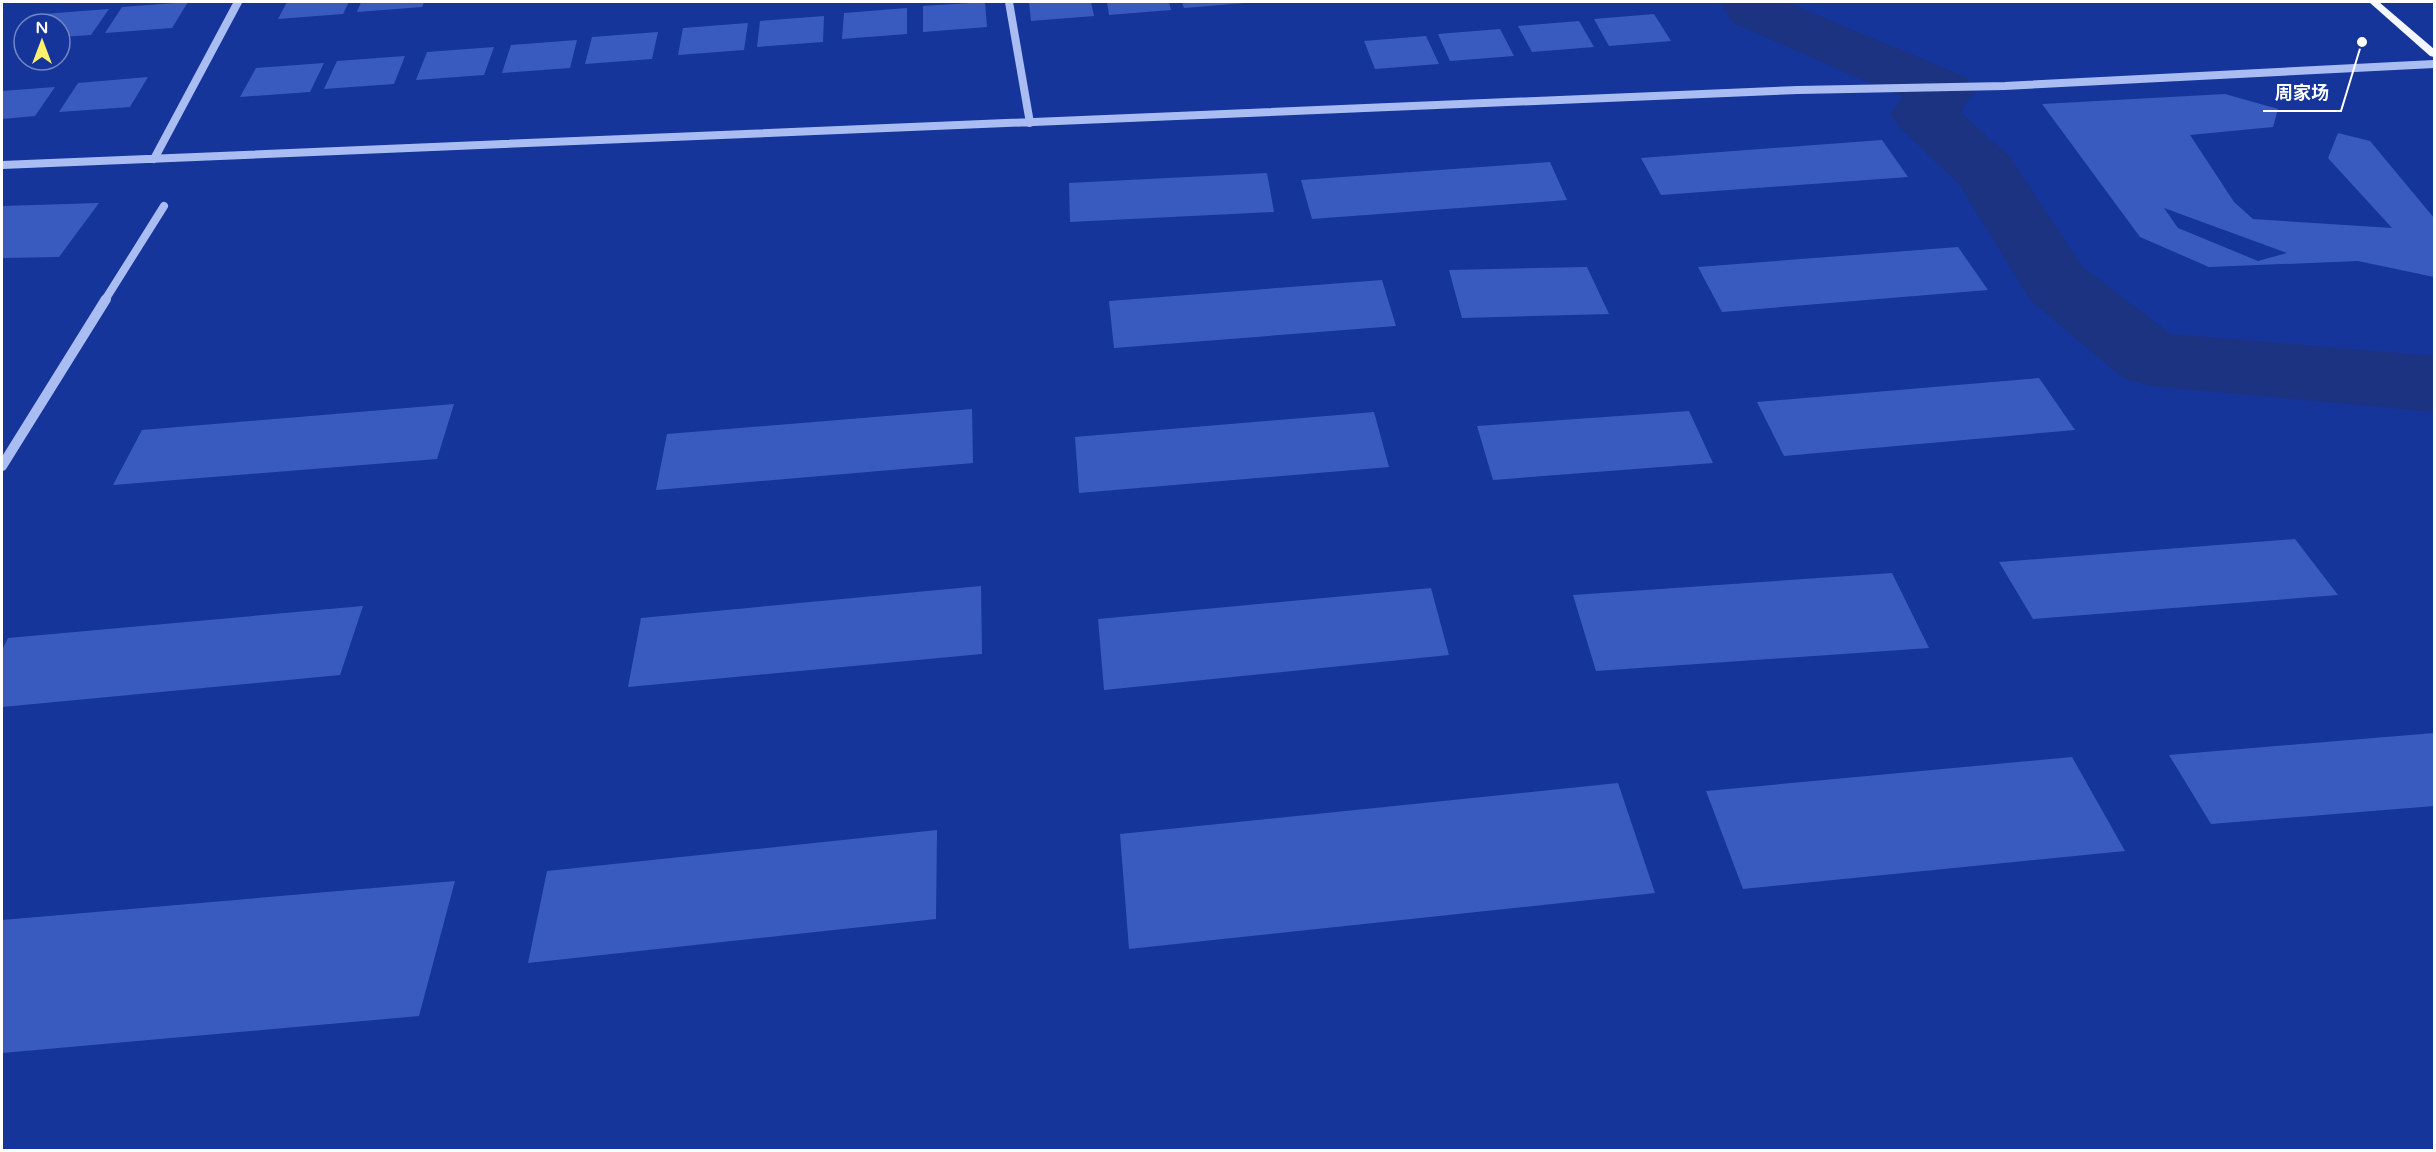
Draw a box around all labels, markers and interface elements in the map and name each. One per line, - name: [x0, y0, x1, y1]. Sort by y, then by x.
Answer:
- north arrow: [12, 12, 72, 72]
- text: N: [36, 18, 48, 38]
- callout: 周家场: [2263, 75, 2341, 111]
- text: 周家场: [2275, 82, 2329, 104]

